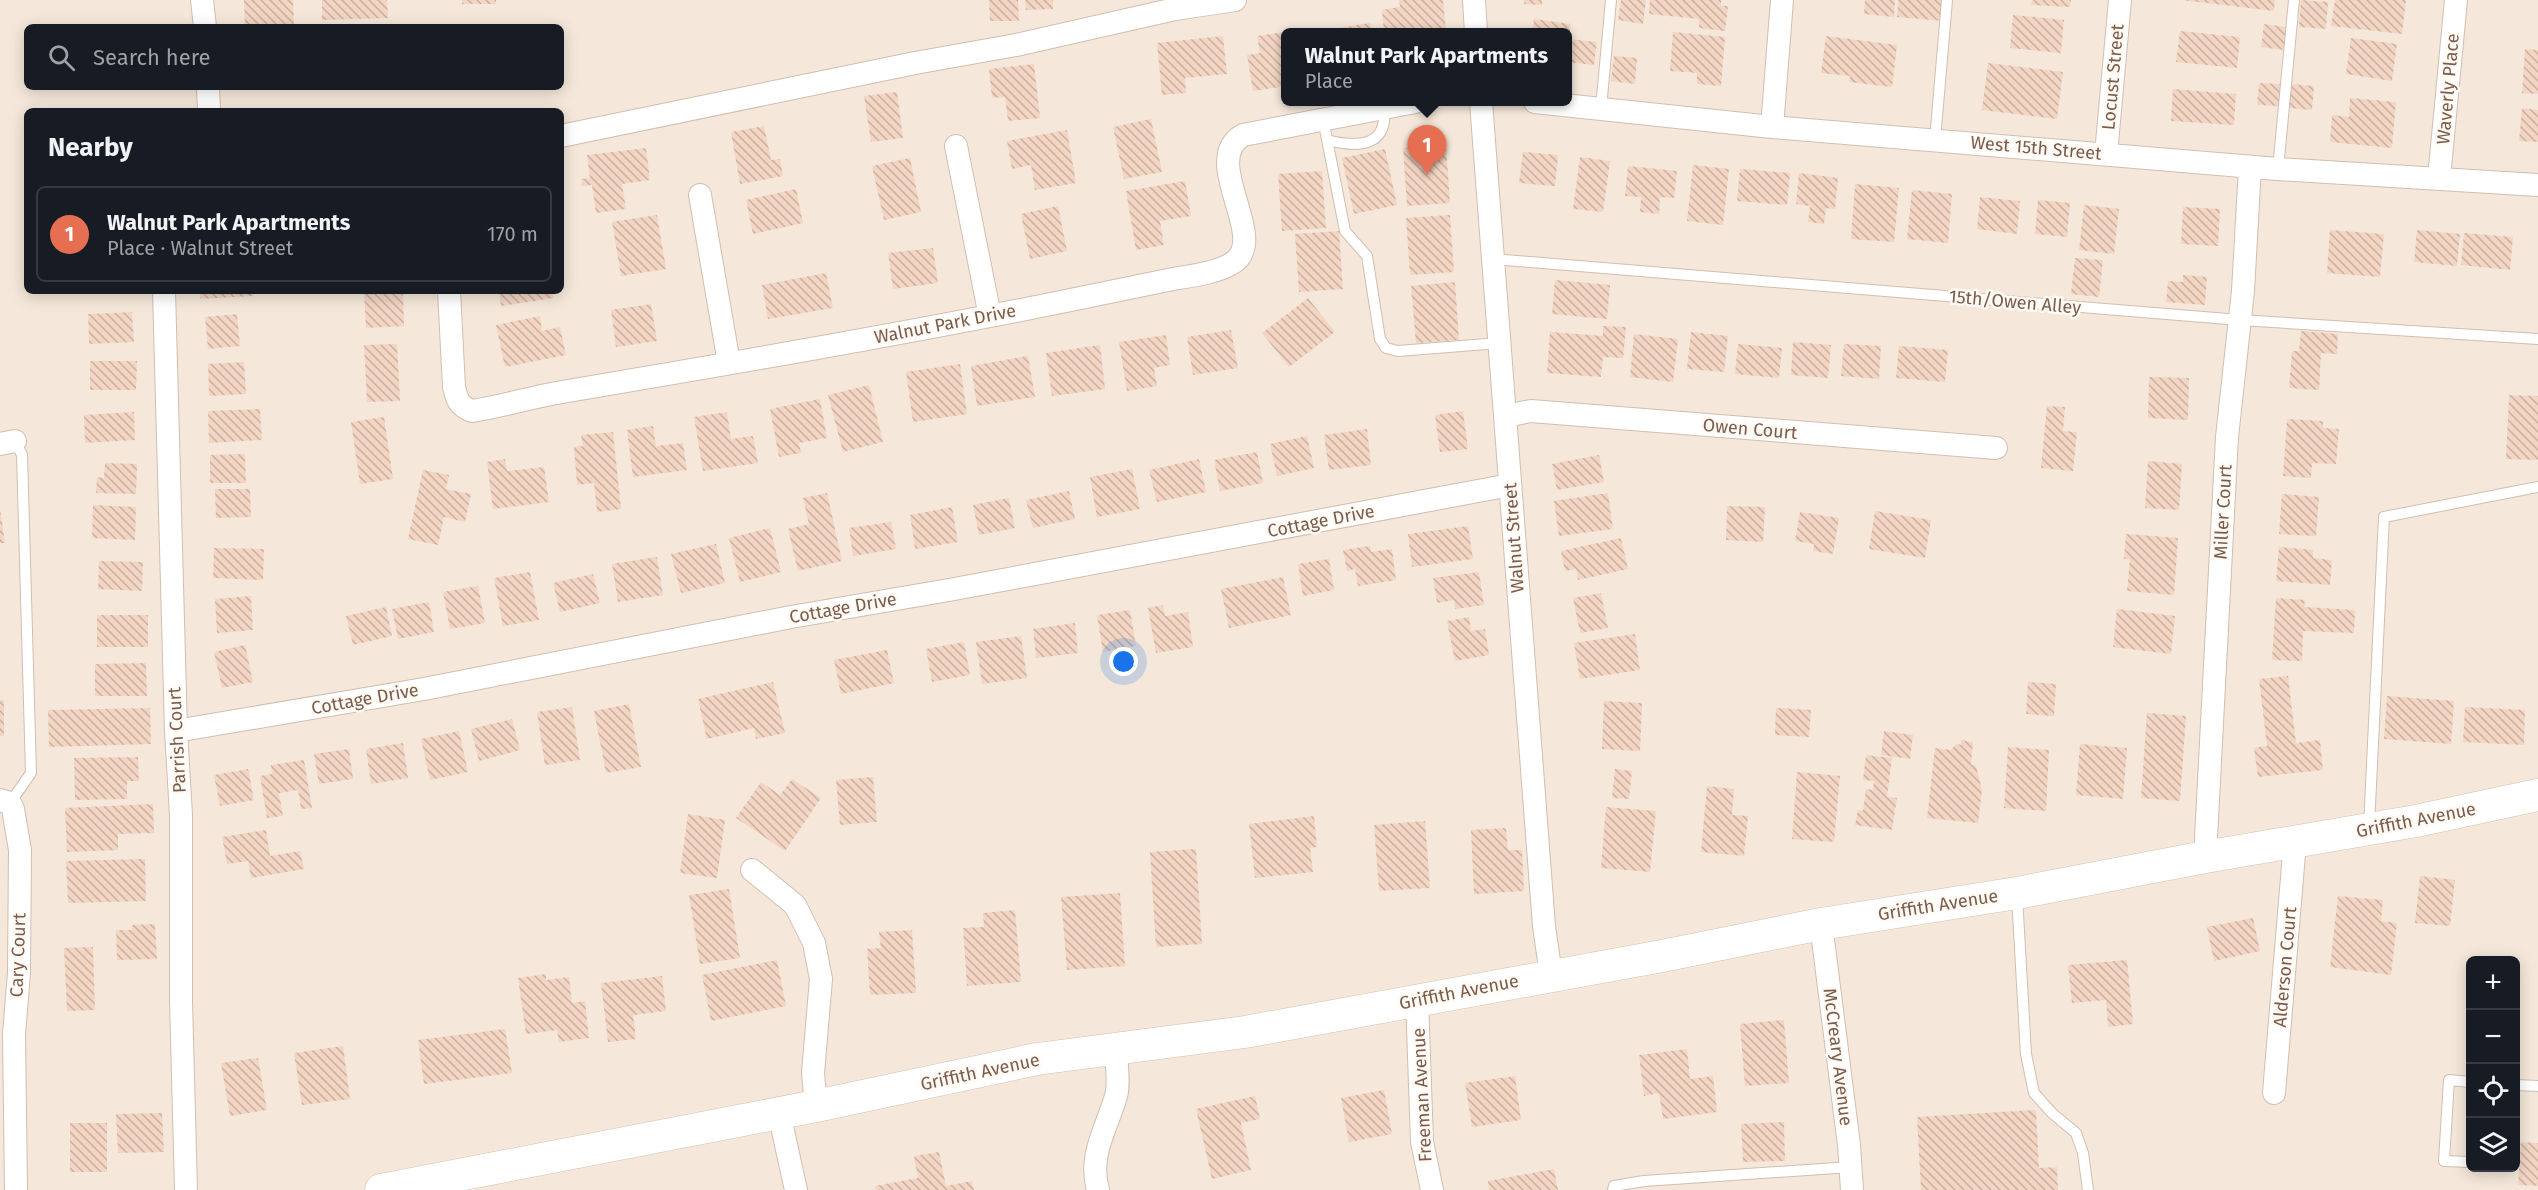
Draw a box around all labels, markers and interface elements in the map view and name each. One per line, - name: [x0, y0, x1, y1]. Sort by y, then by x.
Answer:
- street label: Locust Street: [2097, 23, 2129, 131]
- search box: [24, 24, 564, 90]
- popup: [1281, 28, 1572, 106]
- street label: Waverly Place: [2432, 33, 2464, 145]
- icon: search: [45, 41, 78, 74]
- text: Walnut Park Apartments: [1305, 42, 1548, 69]
- text: Search here: [93, 44, 211, 71]
- text: Place: [1305, 69, 1353, 93]
- pin: 1: [1408, 126, 1446, 175]
- street label: West 15th Street: [1970, 131, 2103, 165]
- text: Nearby: [48, 132, 133, 163]
- text: Walnut Park Apartments: [107, 209, 350, 236]
- text: 1: [65, 222, 74, 246]
- text: 170 m: [487, 222, 538, 246]
- text: Place · Walnut Street: [107, 236, 293, 260]
- street label: 15th/Owen Alley: [1948, 285, 2082, 319]
- street label: Walnut Park Drive: [872, 299, 1018, 349]
- street label: Owen Court: [1702, 414, 1799, 444]
- street label: Miller Court: [2210, 463, 2237, 560]
- street label: Walnut Street: [1499, 482, 1529, 594]
- street label: Cottage Drive: [1266, 500, 1376, 542]
- street label: Cottage Drive: [788, 588, 898, 628]
- your location: [1109, 647, 1138, 676]
- street label: Cottage Drive: [310, 679, 420, 719]
- street label: Parrish Court: [163, 686, 191, 794]
- street label: Griffith Avenue: [2354, 798, 2478, 842]
- street label: Griffith Avenue: [1876, 885, 2000, 925]
- street label: Alderson Court: [2269, 905, 2301, 1028]
- street label: Cary Court: [6, 912, 30, 998]
- map controls: [2466, 956, 2520, 1172]
- button: +: [2466, 956, 2520, 1010]
- street label: Griffith Avenue: [1397, 970, 1521, 1014]
- street label: McCreary Avenue: [1819, 987, 1857, 1127]
- button: −: [2466, 1010, 2520, 1064]
- street label: Freeman Avenue: [1407, 1027, 1437, 1163]
- street label: Griffith Avenue: [918, 1049, 1042, 1095]
- button: locate: [2466, 1064, 2520, 1118]
- button: layers: [2466, 1118, 2520, 1172]

